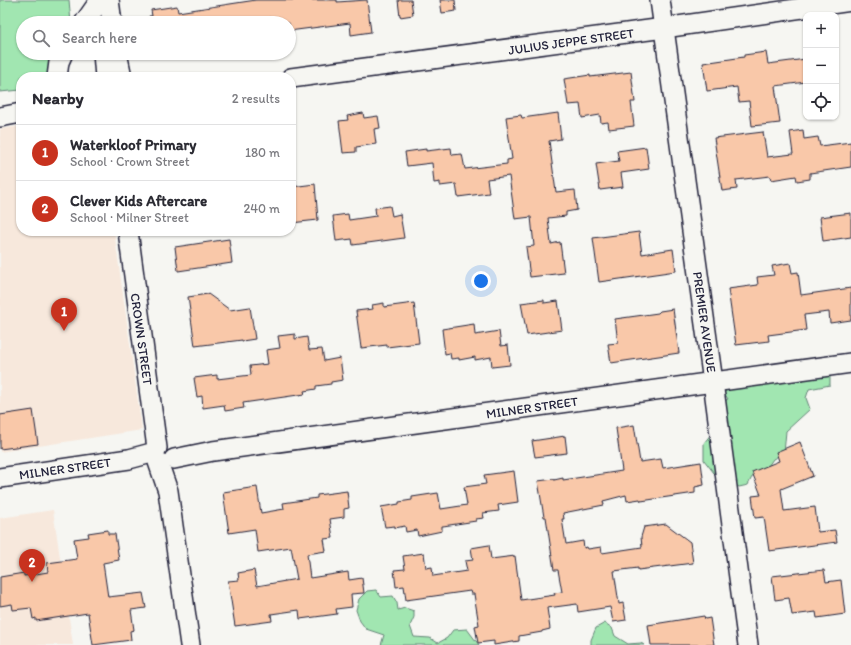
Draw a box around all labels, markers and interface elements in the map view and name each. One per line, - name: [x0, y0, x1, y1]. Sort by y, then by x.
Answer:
- map controls: [803, 12, 839, 120]
- button: +: [803, 12, 839, 48]
- search box: [16, 16, 296, 60]
- street label: JULIUS JEPPE STREET: [507, 25, 636, 58]
- icon: search: [30, 27, 52, 49]
- text: Search here: [62, 29, 137, 47]
- button: −: [803, 48, 839, 84]
- button: locate: [803, 84, 839, 120]
- text: Nearby: [32, 88, 84, 108]
- text: 2 results: [232, 91, 280, 106]
- text: Waterkloof Primary: [70, 136, 196, 154]
- text: 1: [42, 145, 48, 160]
- text: 180 m: [245, 145, 280, 160]
- text: School · Crown Street: [70, 154, 190, 169]
- text: Clever Kids Aftercare: [70, 192, 207, 210]
- text: 2: [42, 201, 48, 216]
- text: 240 m: [243, 201, 280, 216]
- text: School · Milner Street: [70, 210, 189, 225]
- your location: [471, 271, 491, 291]
- street label: PREMIER AVENUE: [690, 271, 719, 374]
- street label: CROWN STREET: [128, 292, 155, 387]
- pin: 1: [51, 298, 77, 331]
- street label: MILNER STREET: [485, 394, 580, 421]
- street label: MILNER STREET: [18, 455, 113, 482]
- pin: 2: [19, 549, 45, 582]

